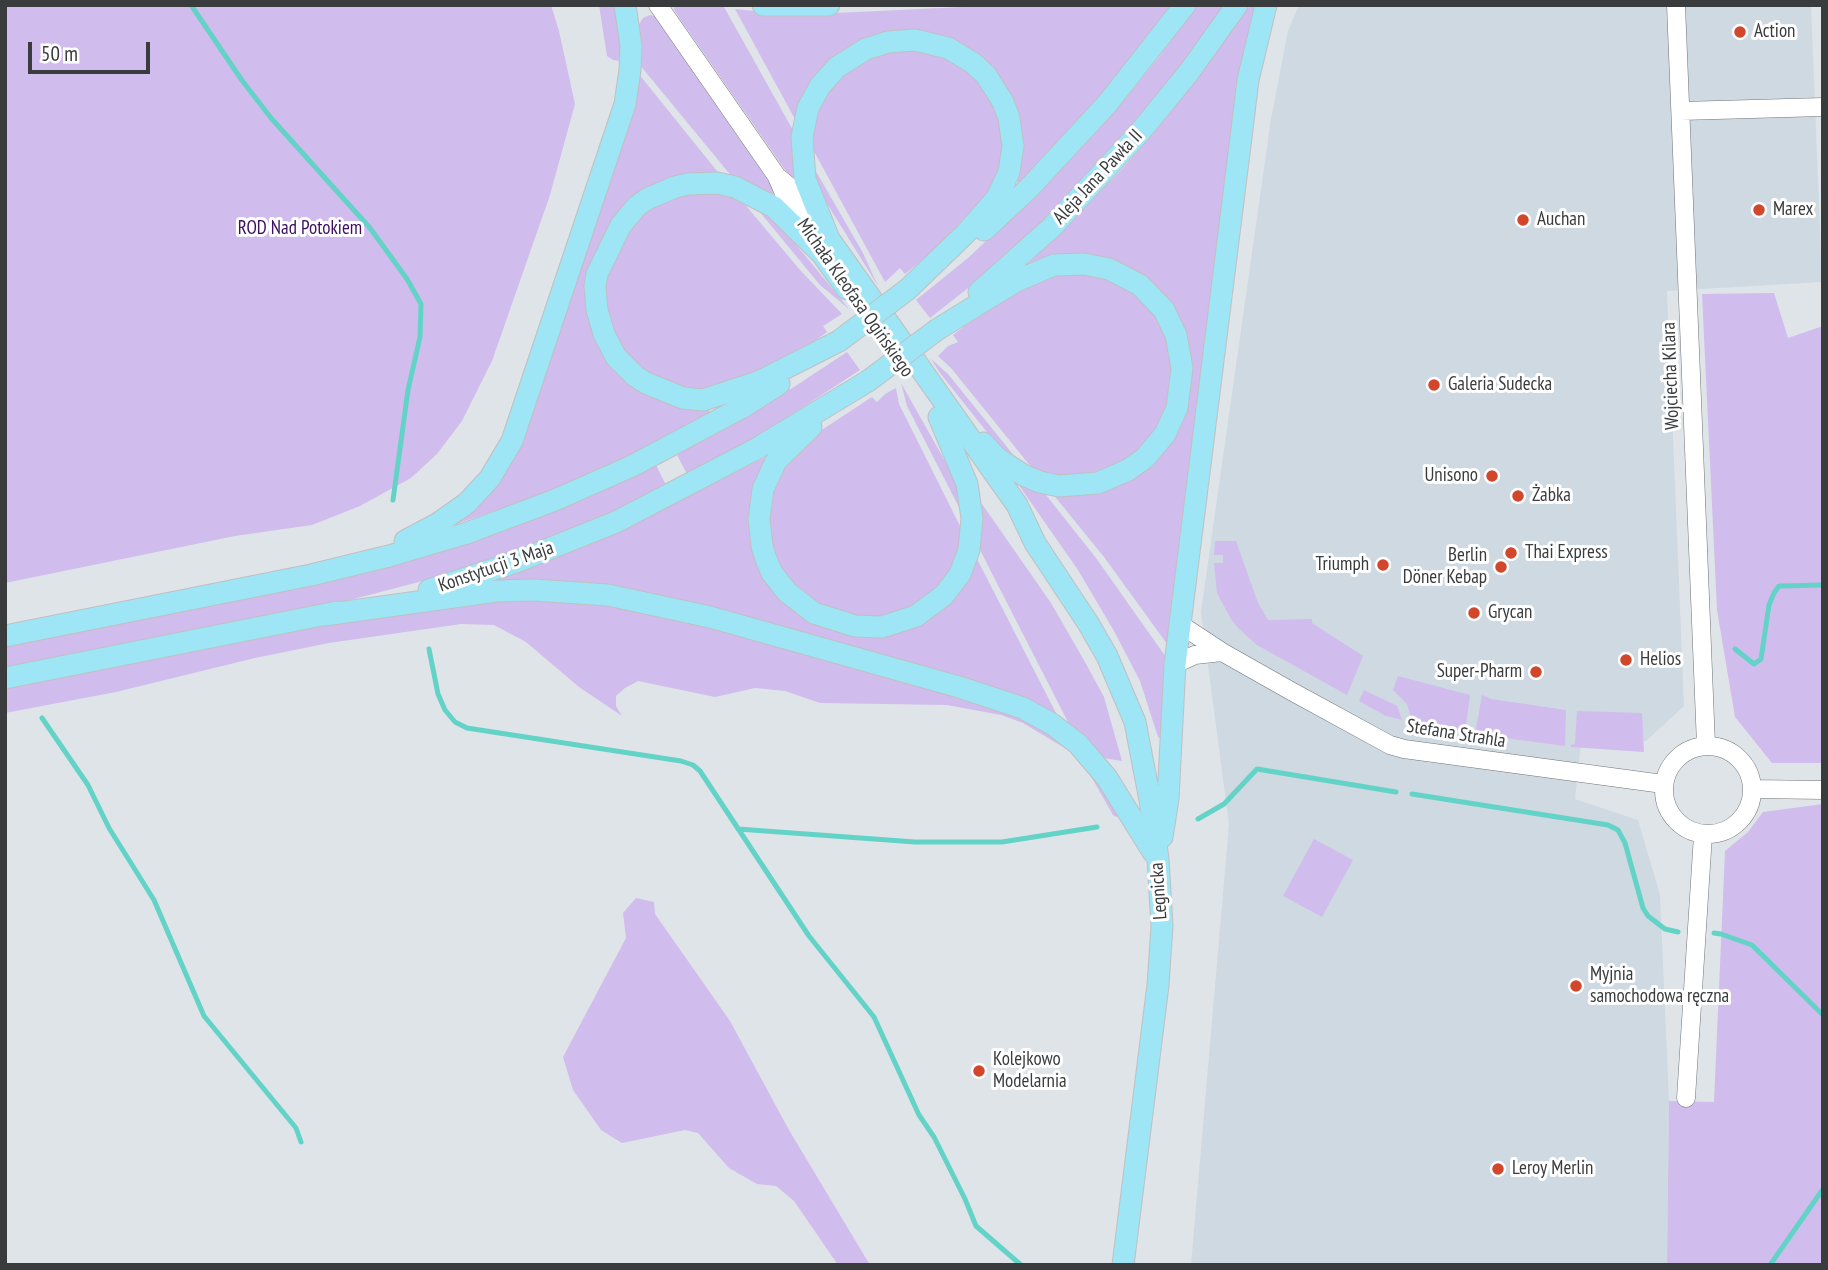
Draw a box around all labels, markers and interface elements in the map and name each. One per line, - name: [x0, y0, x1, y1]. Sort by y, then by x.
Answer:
- place label: Action: [1754, 21, 1795, 43]
- marker: Action: [1732, 24, 1748, 40]
- scale bar: [32, 28, 154, 72]
- text: 50 m: [41, 40, 78, 67]
- street label: Aleja Jana Pawła II: [1048, 125, 1148, 229]
- place label: Marex: [1773, 199, 1813, 221]
- marker: Marex: [1751, 202, 1767, 218]
- place label: Auchan: [1537, 209, 1585, 231]
- marker: Auchan: [1515, 212, 1531, 228]
- street label: Michała Kleofasa Ogińskiego: [792, 214, 918, 382]
- park label: ROD Nad Potokiem: [238, 218, 362, 240]
- street label: Wojciecha Kilara: [1658, 322, 1684, 430]
- place label: Galeria Sudecka: [1448, 374, 1552, 396]
- marker: Galeria Sudecka: [1426, 377, 1442, 393]
- place label: Unisono: [1424, 465, 1478, 487]
- marker: Unisono: [1484, 468, 1500, 484]
- place label: Żabka: [1532, 485, 1571, 507]
- marker: Żabka: [1510, 488, 1526, 504]
- street label: Konstytucji 3 Maja: [435, 537, 557, 597]
- place label: Thai Express: [1525, 542, 1608, 564]
- place label: Berlin Döner Kebap: [1403, 545, 1487, 589]
- marker: Thai Express: [1503, 545, 1519, 561]
- place label: Triumph: [1316, 554, 1369, 576]
- marker: Triumph: [1375, 557, 1391, 573]
- marker: Berlin Döner Kebap: [1493, 559, 1509, 575]
- place label: Grycan: [1488, 602, 1532, 624]
- marker: Grycan: [1466, 605, 1482, 621]
- place label: Helios: [1640, 649, 1681, 671]
- marker: Helios: [1618, 652, 1634, 668]
- place label: Super-Pharm: [1437, 661, 1522, 683]
- marker: Super-Pharm: [1528, 664, 1544, 680]
- street label: Stefana Strahla: [1405, 715, 1507, 753]
- street label: Legnicka: [1146, 862, 1172, 920]
- place label: Myjnia samochodowa ręczna: [1590, 964, 1729, 1008]
- marker: Myjnia samochodowa ręczna: [1568, 978, 1584, 994]
- place label: Kolejkowo Modelarnia: [993, 1049, 1067, 1093]
- marker: Kolejkowo Modelarnia: [971, 1063, 987, 1079]
- place label: Leroy Merlin: [1512, 1158, 1593, 1180]
- marker: Leroy Merlin: [1490, 1161, 1506, 1177]

